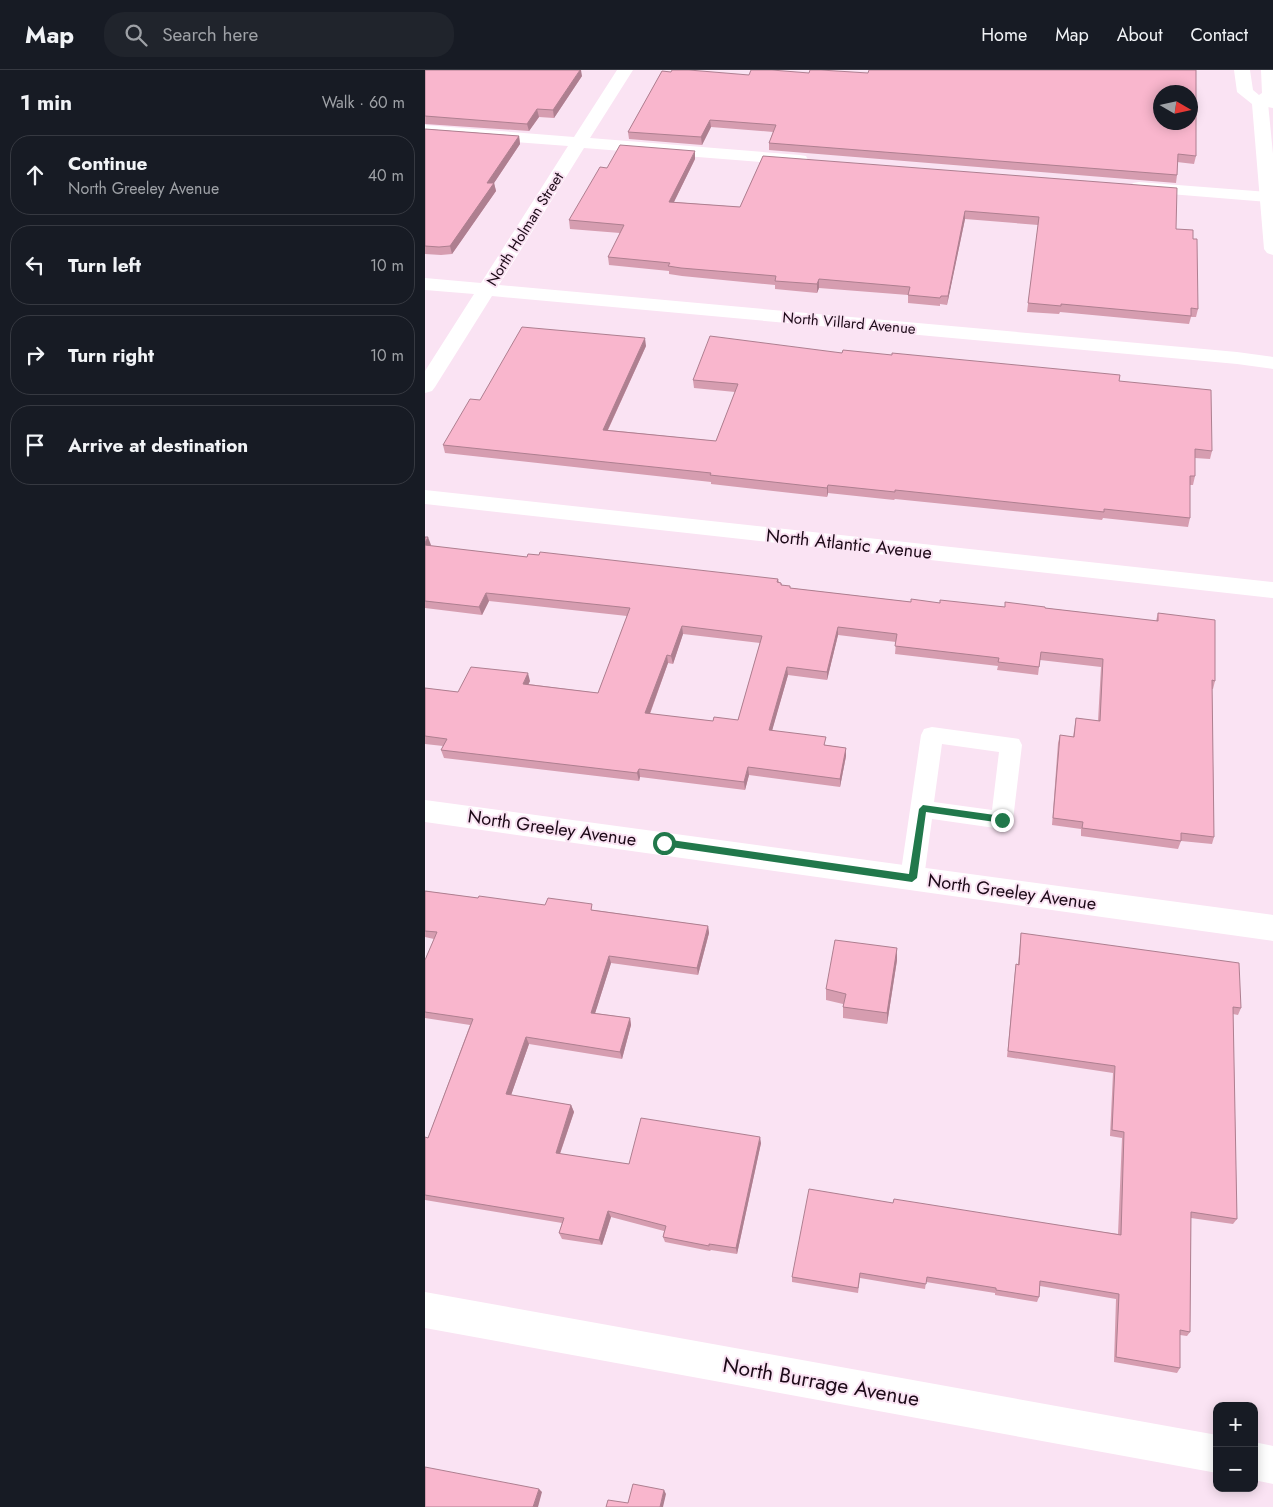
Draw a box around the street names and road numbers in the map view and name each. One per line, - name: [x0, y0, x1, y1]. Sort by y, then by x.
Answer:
- street label: North Holman Street: [481, 168, 569, 290]
- street label: North Villard Avenue: [781, 306, 917, 340]
- street label: North Atlantic Avenue: [765, 522, 933, 566]
- street label: North Greeley Avenue: [466, 803, 638, 853]
- street label: North Greeley Avenue: [926, 867, 1098, 917]
- street label: North Burrage Avenue: [720, 1350, 922, 1414]

